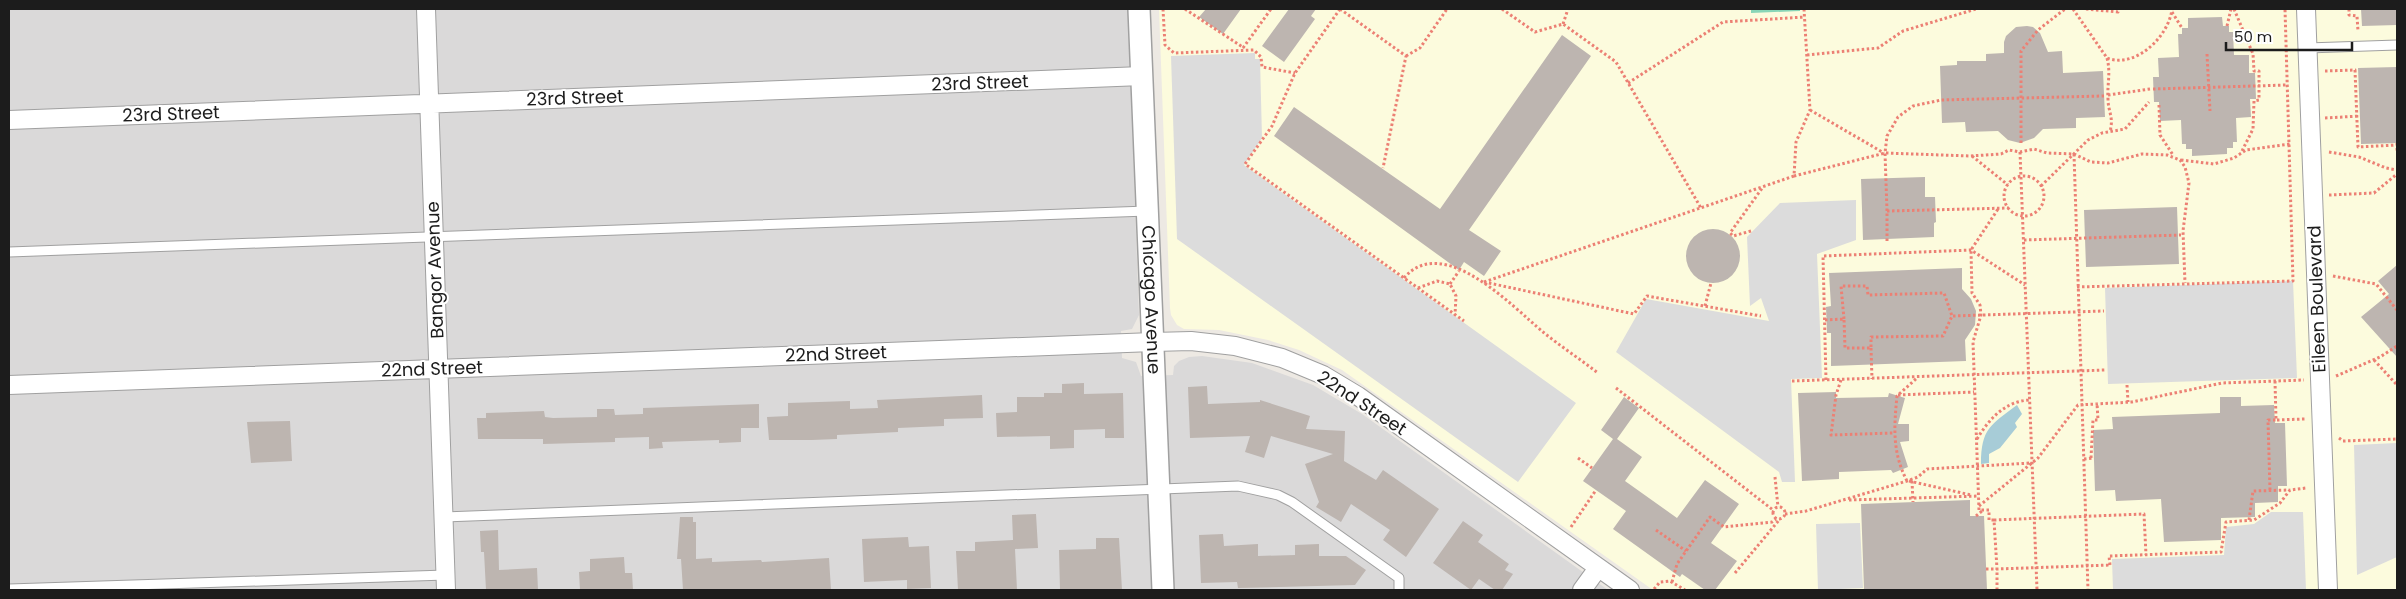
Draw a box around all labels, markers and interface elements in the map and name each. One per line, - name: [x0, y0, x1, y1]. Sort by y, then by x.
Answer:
- scale bar: [2226, 20, 2352, 52]
- text: 50 m: [2234, 26, 2272, 47]
- street label: 23rd Street: [931, 68, 1029, 97]
- street label: 23rd Street: [526, 83, 624, 112]
- street label: 23rd Street: [122, 99, 220, 128]
- street label: Bangor Avenue: [420, 201, 449, 339]
- street label: Chicago Avenue: [1136, 225, 1167, 375]
- street label: Eileen Boulevard: [2301, 225, 2332, 373]
- street label: 22nd Street: [785, 339, 887, 368]
- street label: 22nd Street: [381, 354, 483, 383]
- street label: 22nd Street: [1313, 364, 1412, 441]

